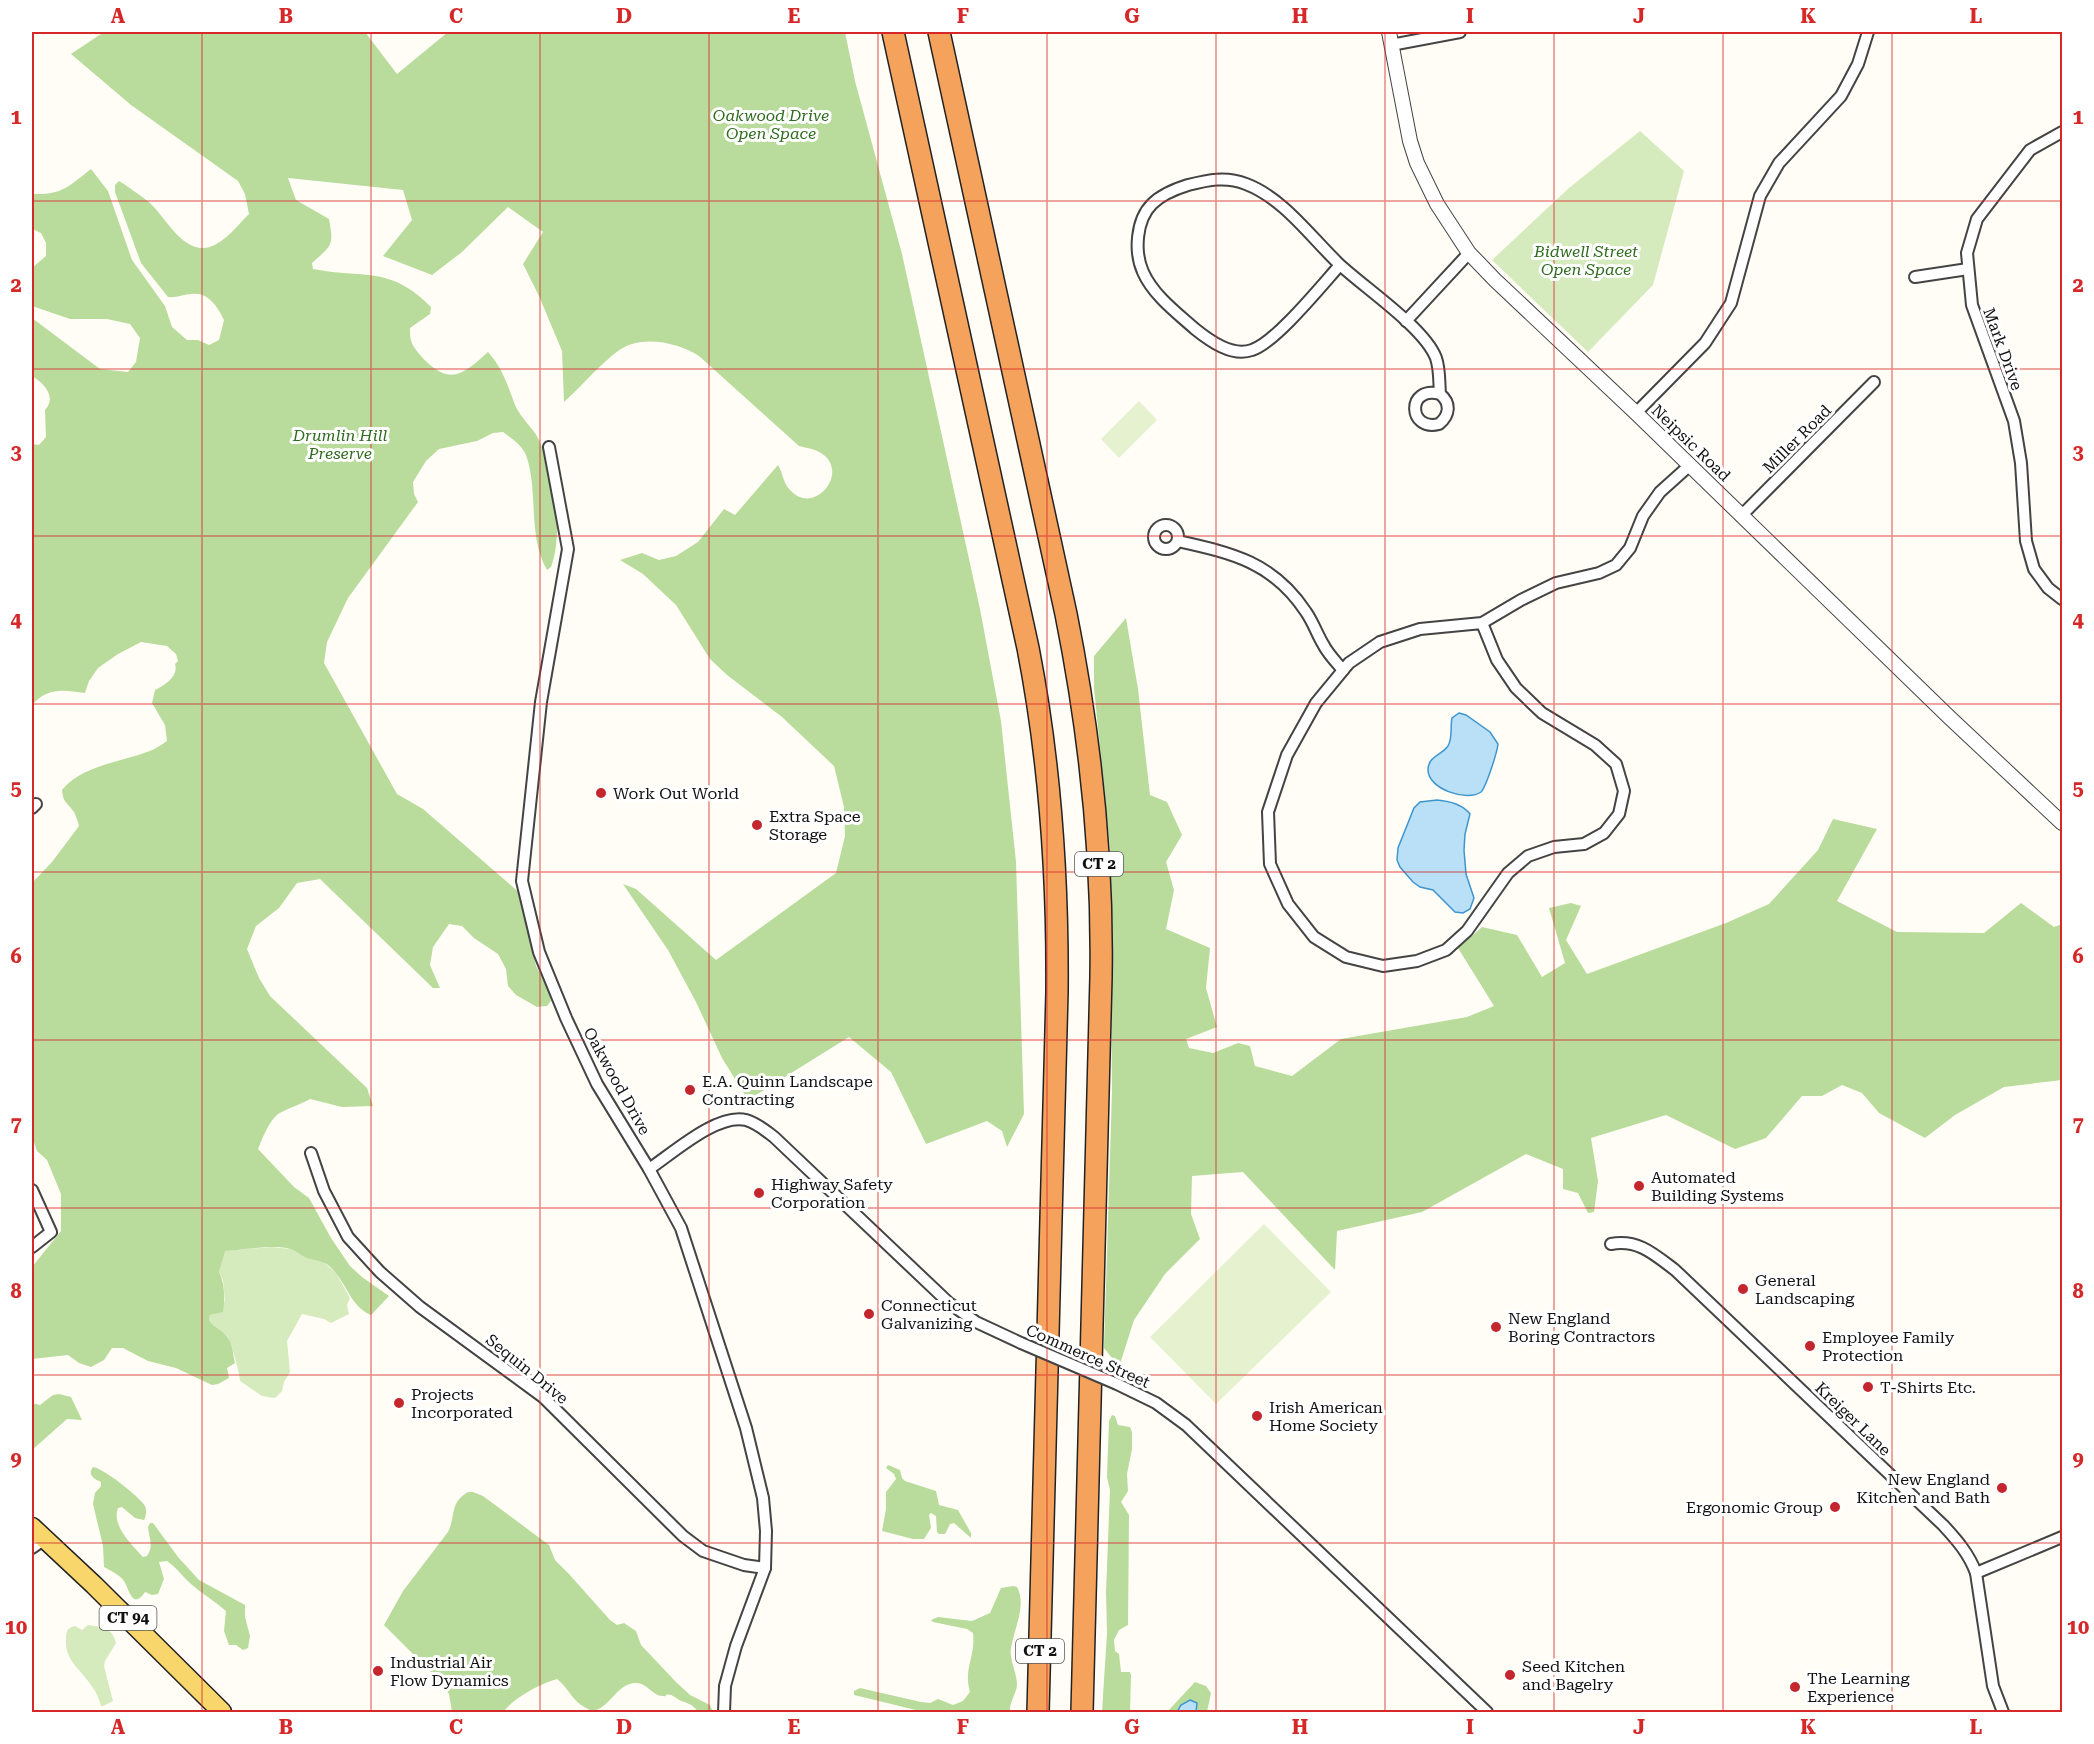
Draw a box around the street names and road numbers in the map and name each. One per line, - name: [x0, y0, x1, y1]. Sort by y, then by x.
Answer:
- street label: Mark Drive: [1979, 305, 2027, 393]
- street label: Neipsic Road: [1648, 401, 1734, 485]
- street label: Miller Road: [1759, 401, 1835, 477]
- road number: CT 2: [1075, 852, 1123, 876]
- street label: Oakwood Drive: [580, 1024, 654, 1138]
- street label: Commerce Street: [1023, 1320, 1153, 1392]
- street label: Sequin Drive: [482, 1330, 572, 1408]
- street label: Kreiger Lane: [1811, 1378, 1895, 1460]
- road number: CT 94: [100, 1606, 156, 1630]
- road number: CT 2: [1016, 1639, 1064, 1663]

